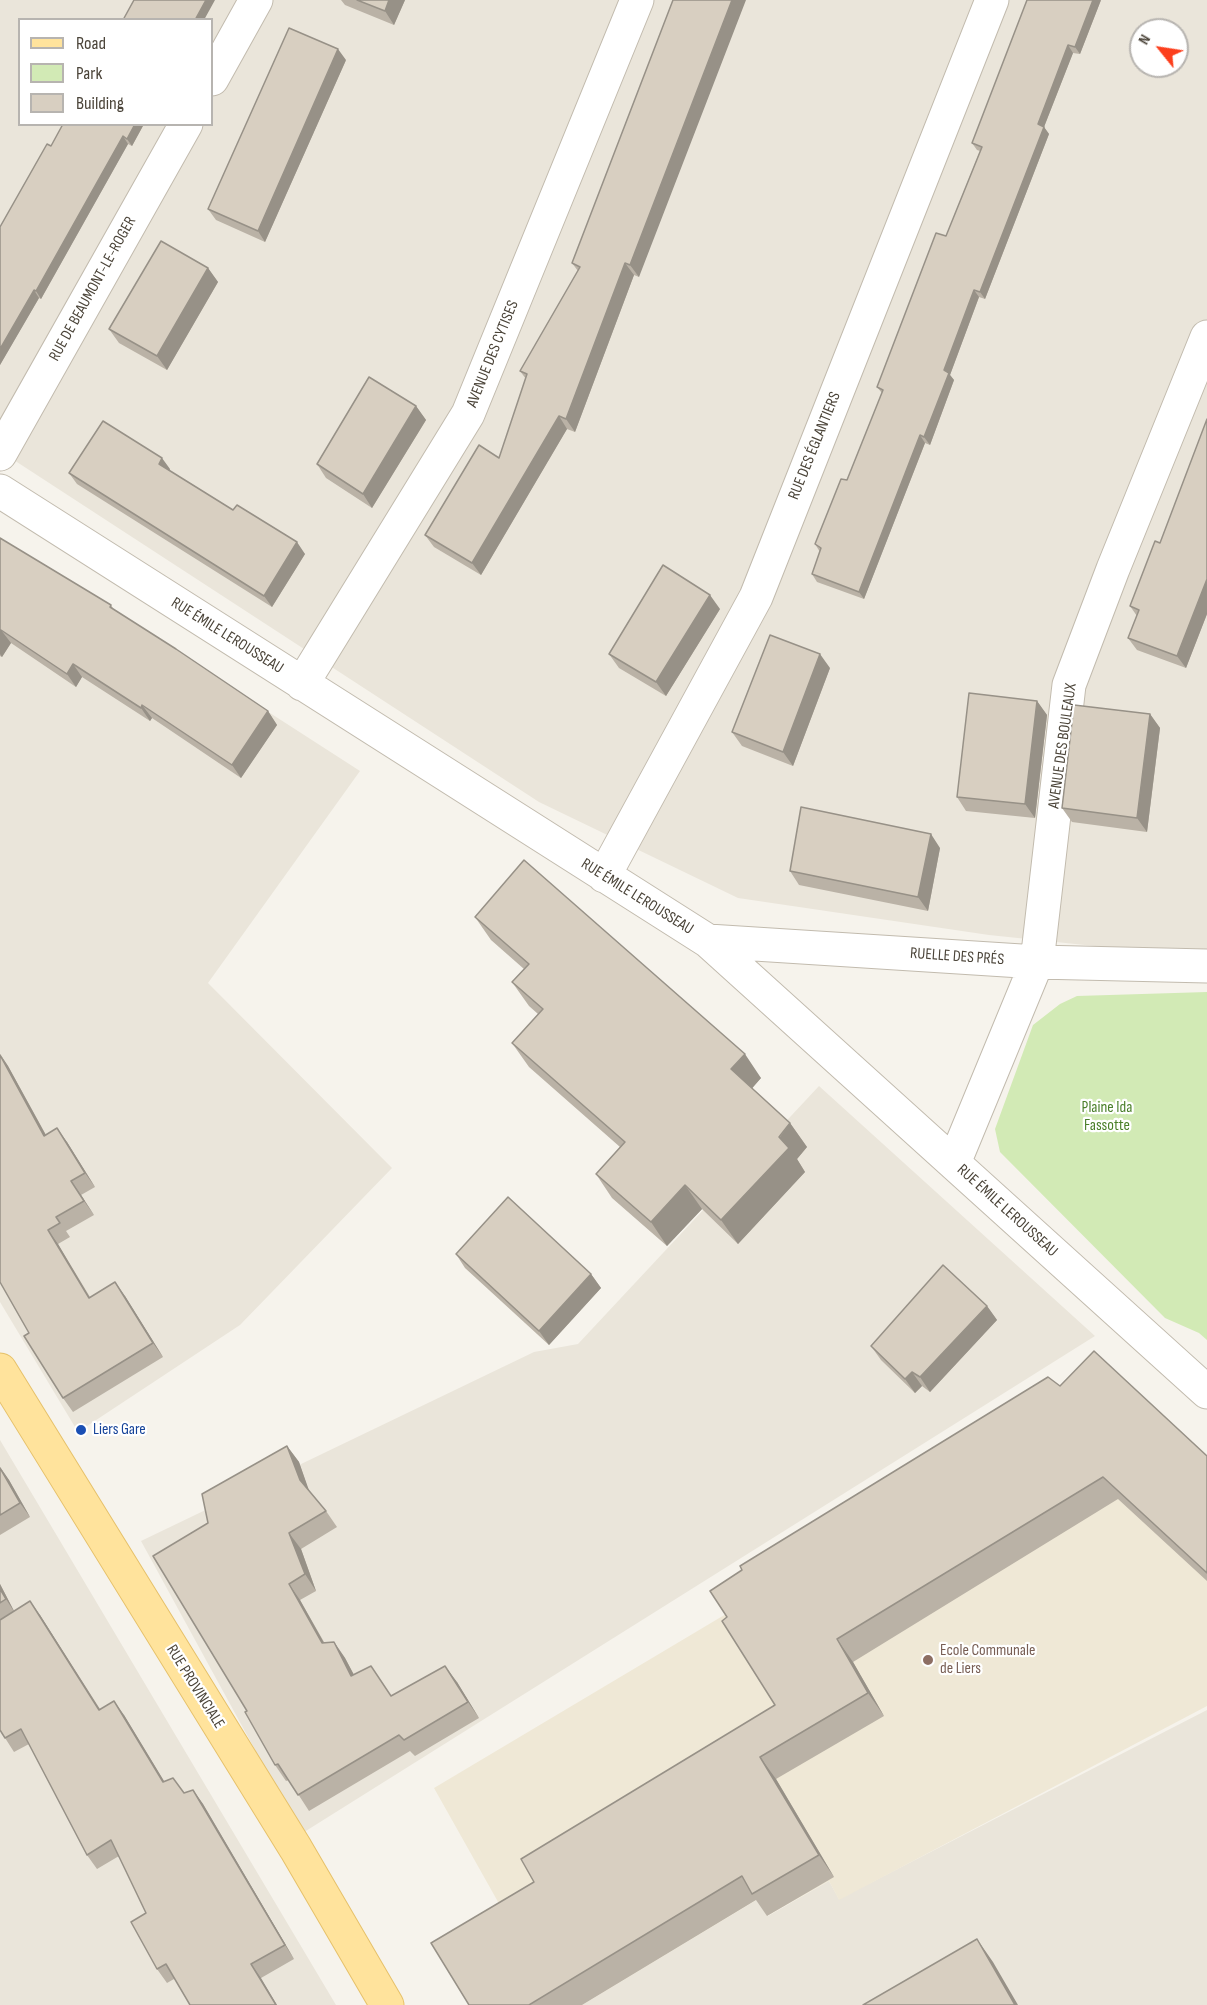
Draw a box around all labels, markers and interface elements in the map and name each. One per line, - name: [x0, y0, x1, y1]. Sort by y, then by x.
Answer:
- legend: [18, 18, 213, 126]
- north arrow: [1129, 18, 1189, 78]
- text: N: [1134, 31, 1155, 48]
- text: Road: [76, 33, 106, 54]
- text: Park: [76, 63, 102, 84]
- text: Building: [76, 93, 124, 114]
- street label: RUE DE BEAUMONT-LE-ROGER: [45, 213, 141, 365]
- street label: AVENUE DES CYTISES: [463, 298, 523, 410]
- street label: RUE DES ÉGLANTIERS: [785, 389, 845, 503]
- street label: RUE ÉMILE LEROUSSEAU: [167, 594, 287, 678]
- street label: AVENUE DES BOULEAUX: [1045, 682, 1081, 810]
- street label: RUE ÉMILE LEROUSSEAU: [577, 855, 697, 939]
- street label: RUELLE DES PRÉS: [909, 944, 1005, 970]
- park label: Plaine Ida Fassotte: [1082, 1098, 1132, 1136]
- street label: RUE ÉMILE LEROUSSEAU: [953, 1161, 1061, 1261]
- place label: Liers Gare: [93, 1420, 146, 1440]
- marker: Liers Gare: [74, 1423, 88, 1437]
- place label: Ecole Communale de Liers: [940, 1641, 1035, 1679]
- street label: RUE PROVINCIALE: [162, 1642, 228, 1732]
- marker: Ecole Communale de Liers: [921, 1653, 935, 1667]

